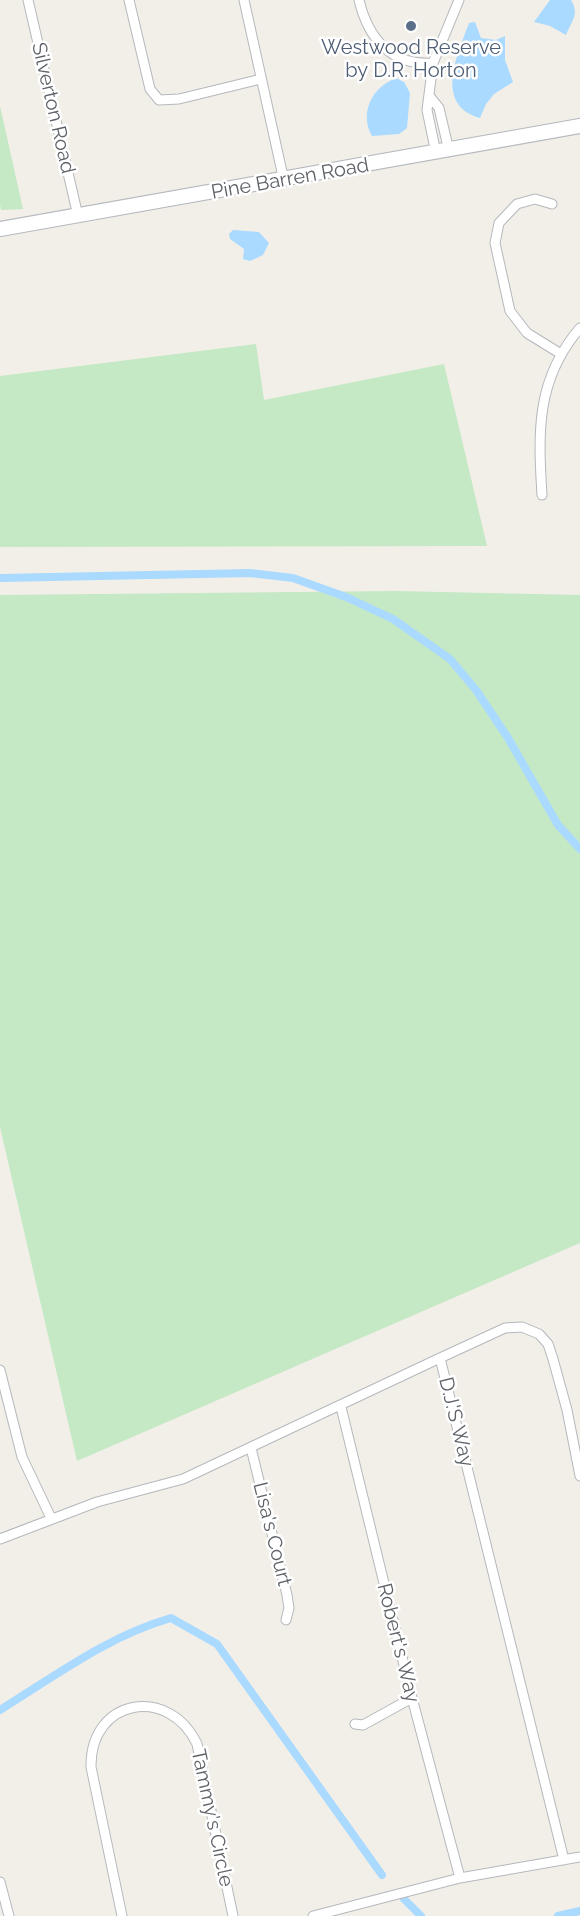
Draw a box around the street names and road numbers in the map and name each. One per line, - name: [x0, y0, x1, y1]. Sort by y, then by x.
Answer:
- street label: Silverton Road: [26, 40, 80, 176]
- street label: Pine Barren Road: [209, 153, 371, 205]
- street label: D.J.'S Way: [433, 1375, 479, 1469]
- street label: Lisa's Court: [248, 1480, 296, 1588]
- street label: Robert's Way: [372, 1581, 424, 1705]
- street label: Tammy's Circle: [186, 1747, 238, 1889]

